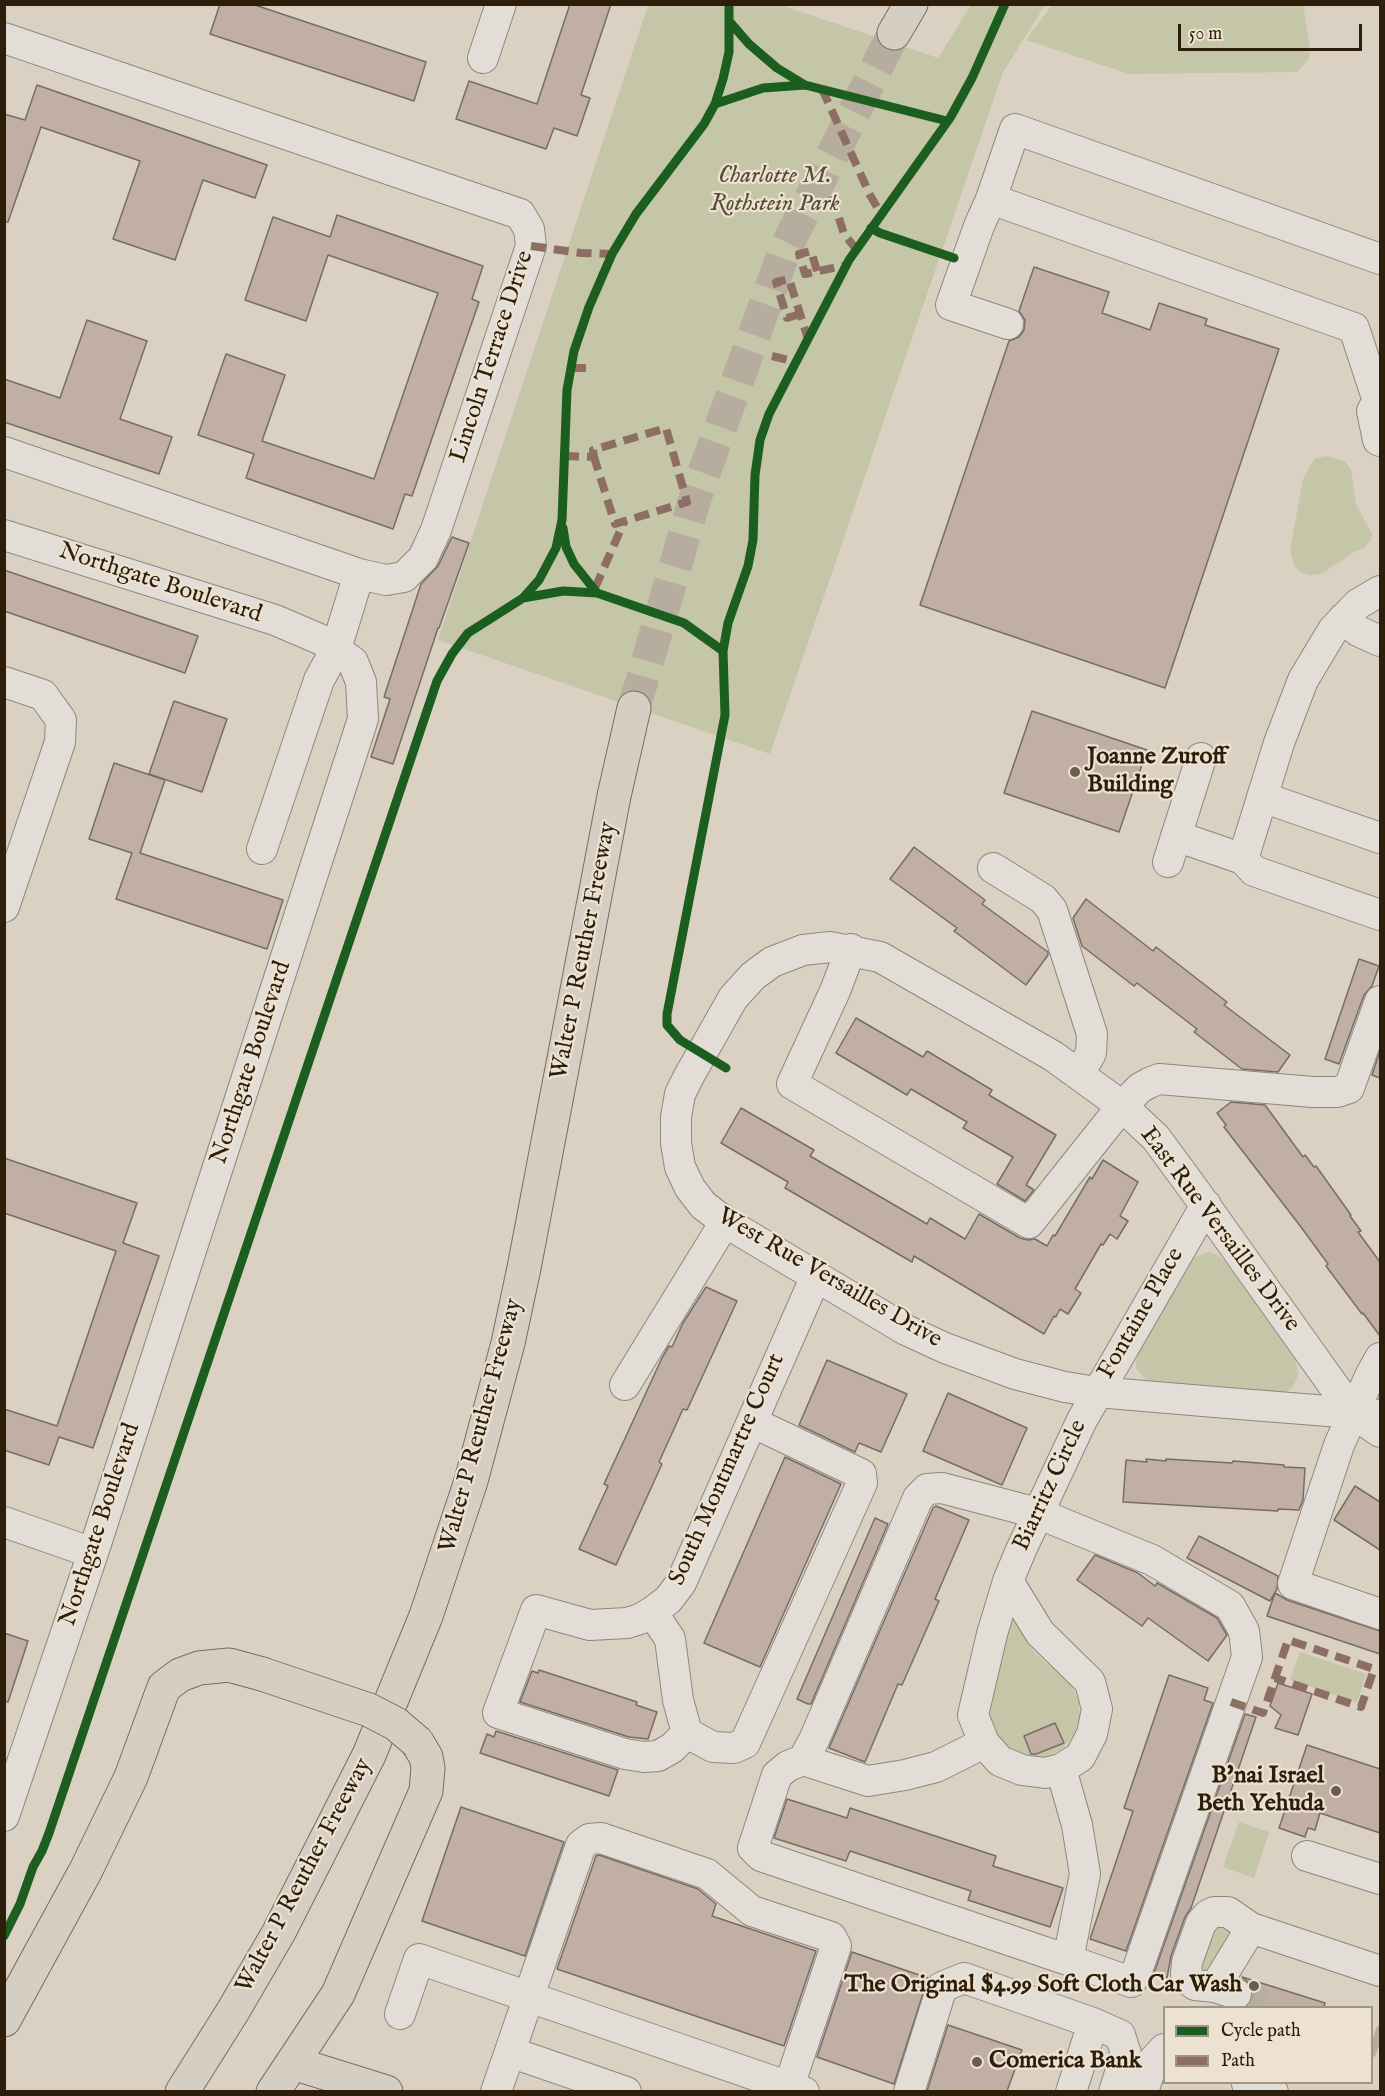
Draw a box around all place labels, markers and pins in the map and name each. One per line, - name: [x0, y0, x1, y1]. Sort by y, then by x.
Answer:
- place label: Joanne Zuroff Building: [1087, 744, 1227, 800]
- marker: Joanne Zuroff Building: [1068, 765, 1082, 779]
- place label: B'nai Israel Beth Yehuda: [1197, 1763, 1324, 1819]
- marker: B'nai Israel Beth Yehuda: [1329, 1784, 1343, 1798]
- place label: The Original $4.99 Soft Cloth Car Wash: [844, 1972, 1242, 2000]
- marker: The Original $4.99 Soft Cloth Car Wash: [1247, 1979, 1261, 1993]
- place label: Comerica Bank: [989, 2048, 1141, 2076]
- marker: Comerica Bank: [970, 2055, 984, 2069]

